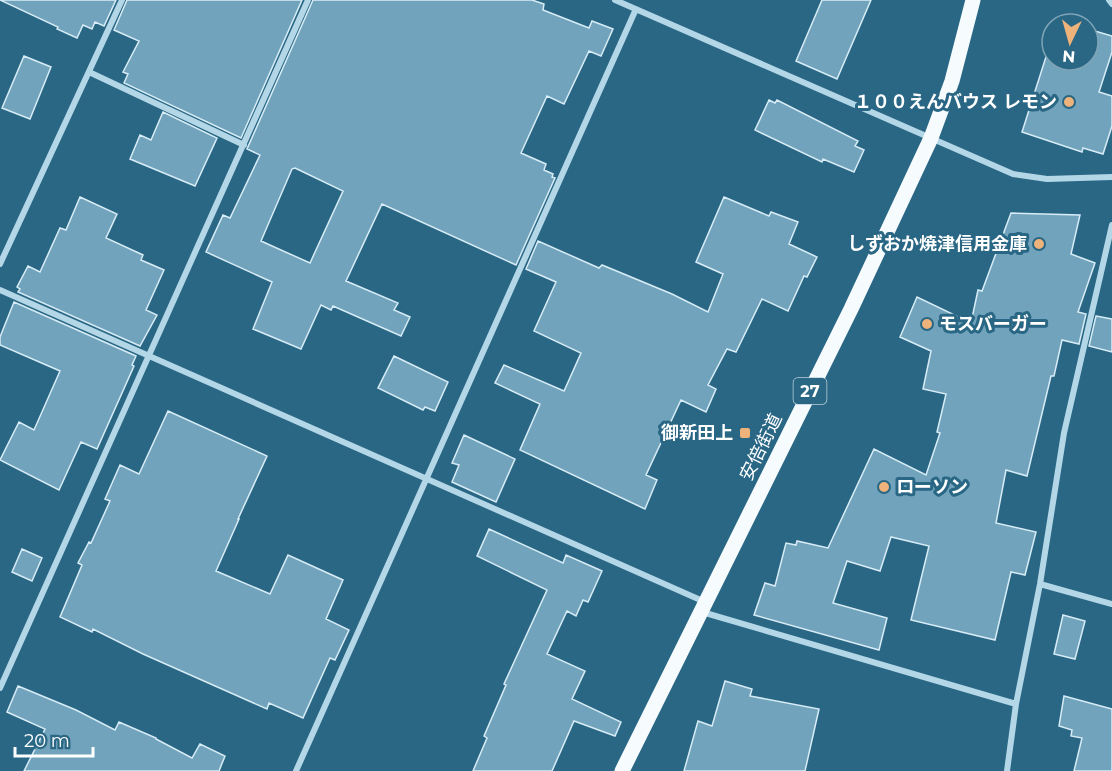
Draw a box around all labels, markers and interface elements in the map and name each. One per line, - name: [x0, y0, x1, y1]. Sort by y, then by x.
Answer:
- north arrow: [1040, 12, 1100, 72]
- text: N: [1061, 46, 1076, 66]
- place label: １００えんバウス レモン: [854, 91, 1057, 113]
- marker: １００えんバウス レモン: [1062, 95, 1076, 109]
- place label: しずおか焼津信用金庫: [847, 233, 1027, 255]
- marker: しずおか焼津信用金庫: [1032, 237, 1046, 251]
- place label: モスバーガー: [939, 313, 1047, 335]
- marker: モスバーガー: [920, 317, 934, 331]
- road number: 27: [794, 378, 826, 404]
- street label: 安倍街道: [735, 410, 787, 484]
- place label: 御新田上: [660, 422, 733, 444]
- marker: 御新田上: [738, 426, 752, 440]
- place label: ローソン: [896, 476, 968, 498]
- marker: ローソン: [877, 480, 891, 494]
- scale bar: [15, 720, 93, 758]
- text: 20 m: [24, 730, 70, 752]

